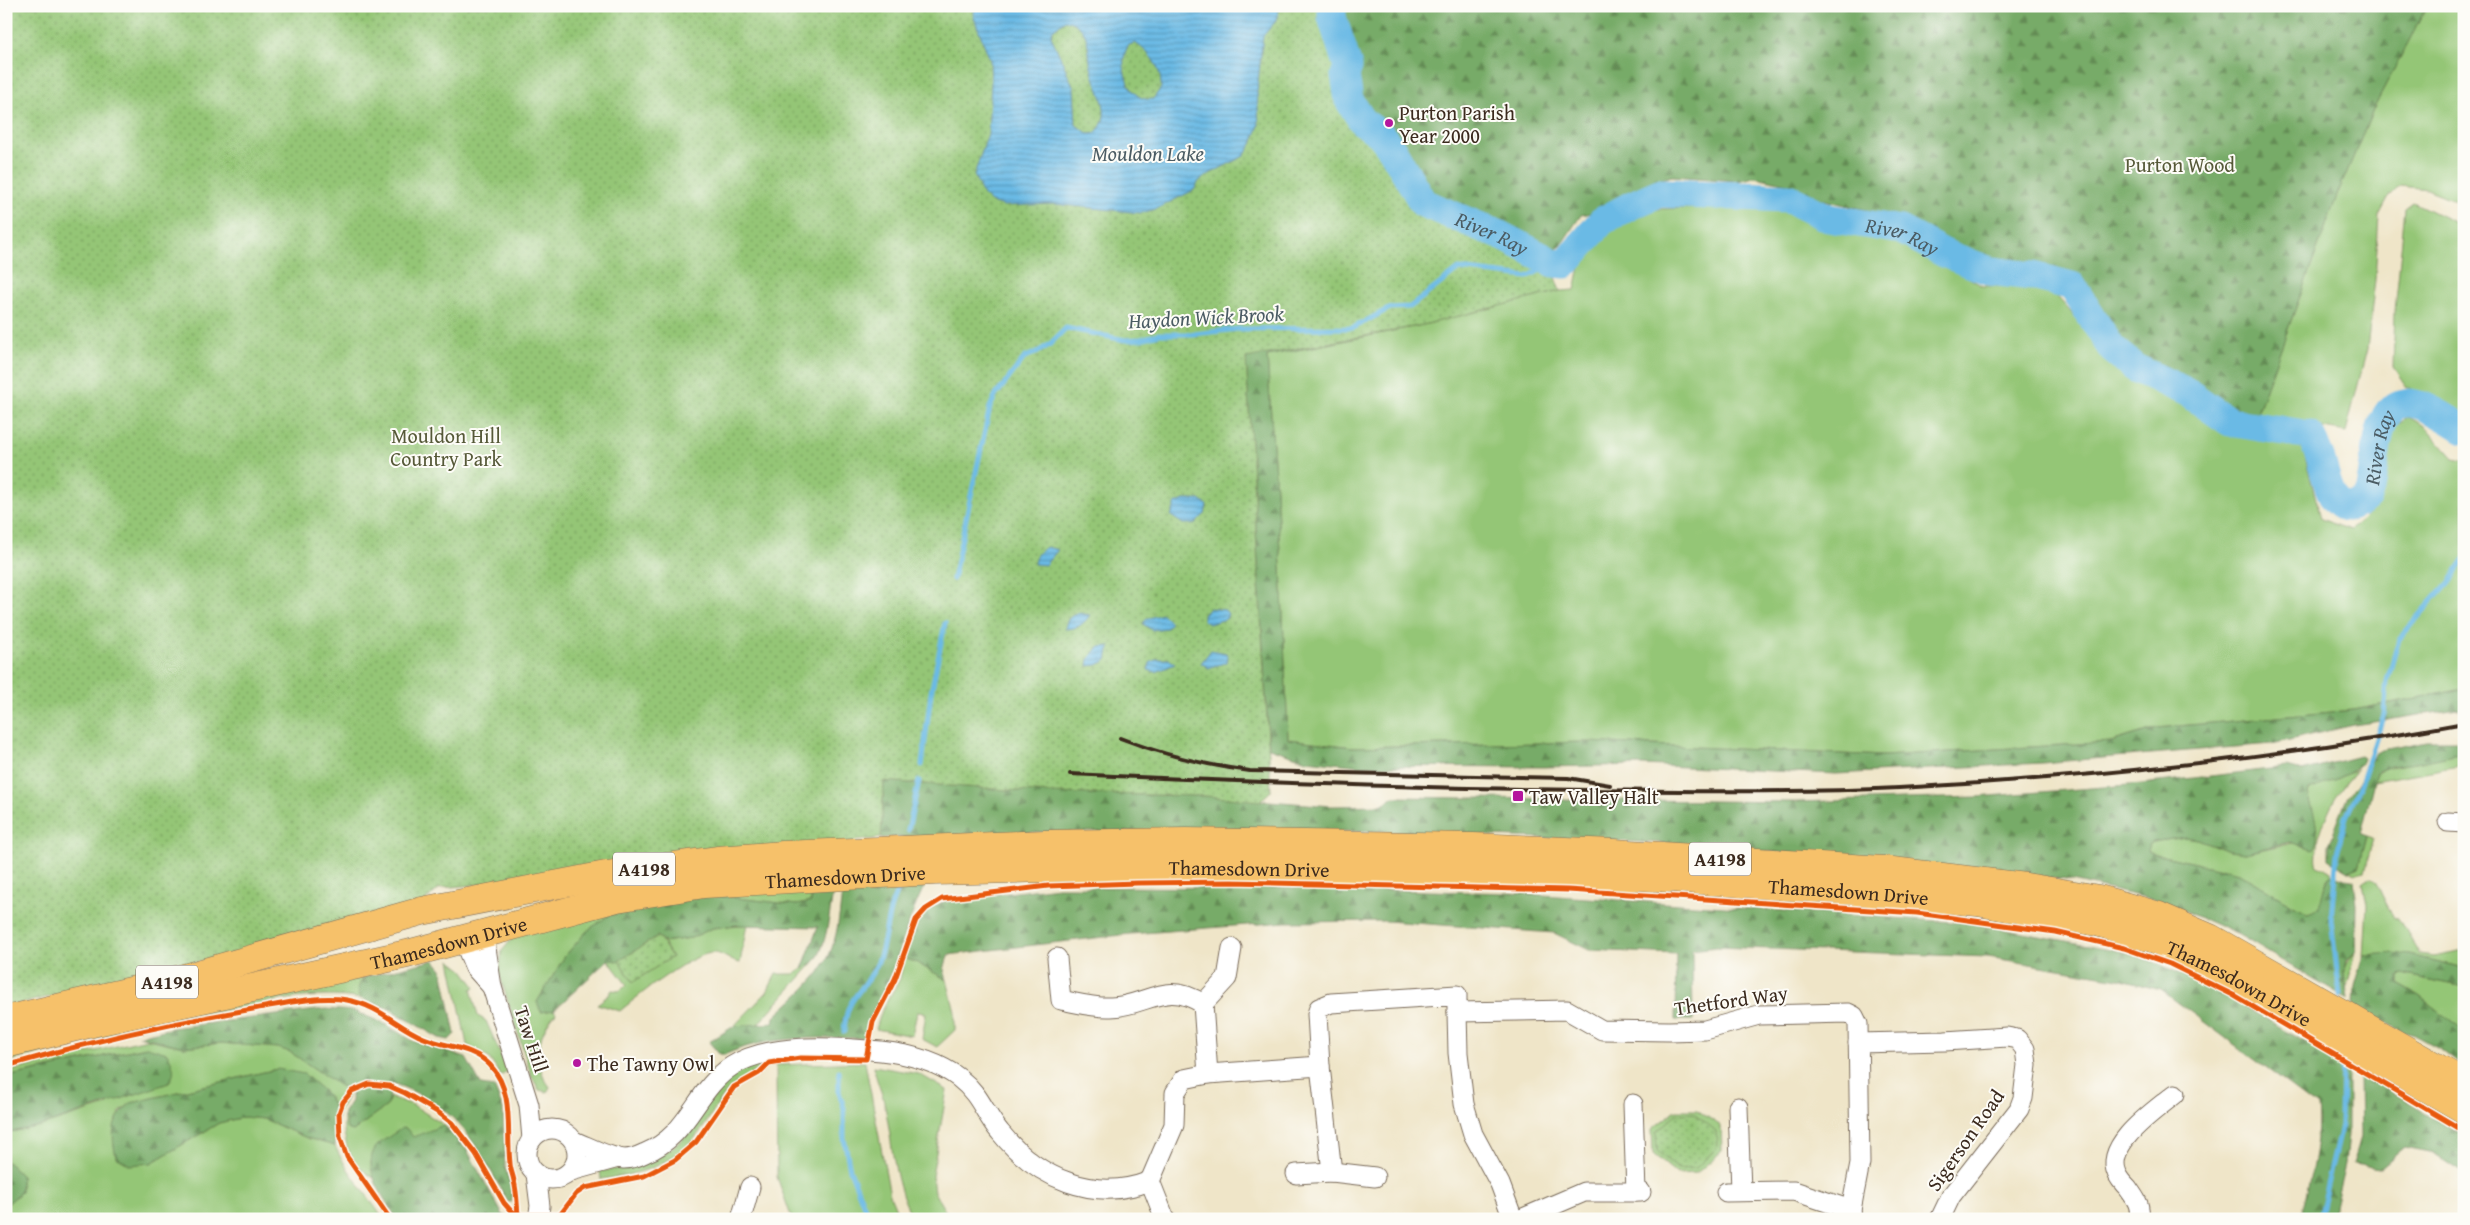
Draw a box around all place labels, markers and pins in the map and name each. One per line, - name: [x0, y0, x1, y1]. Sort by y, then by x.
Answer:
- place label: Purton Parish Year 2000: [1399, 98, 1515, 150]
- marker: Purton Parish Year 2000: [1383, 117, 1395, 129]
- place label: Taw Valley Halt: [1529, 782, 1659, 811]
- marker: Taw Valley Halt: [1511, 789, 1525, 803]
- place label: The Tawny Owl: [587, 1049, 715, 1078]
- marker: The Tawny Owl: [571, 1057, 583, 1069]

